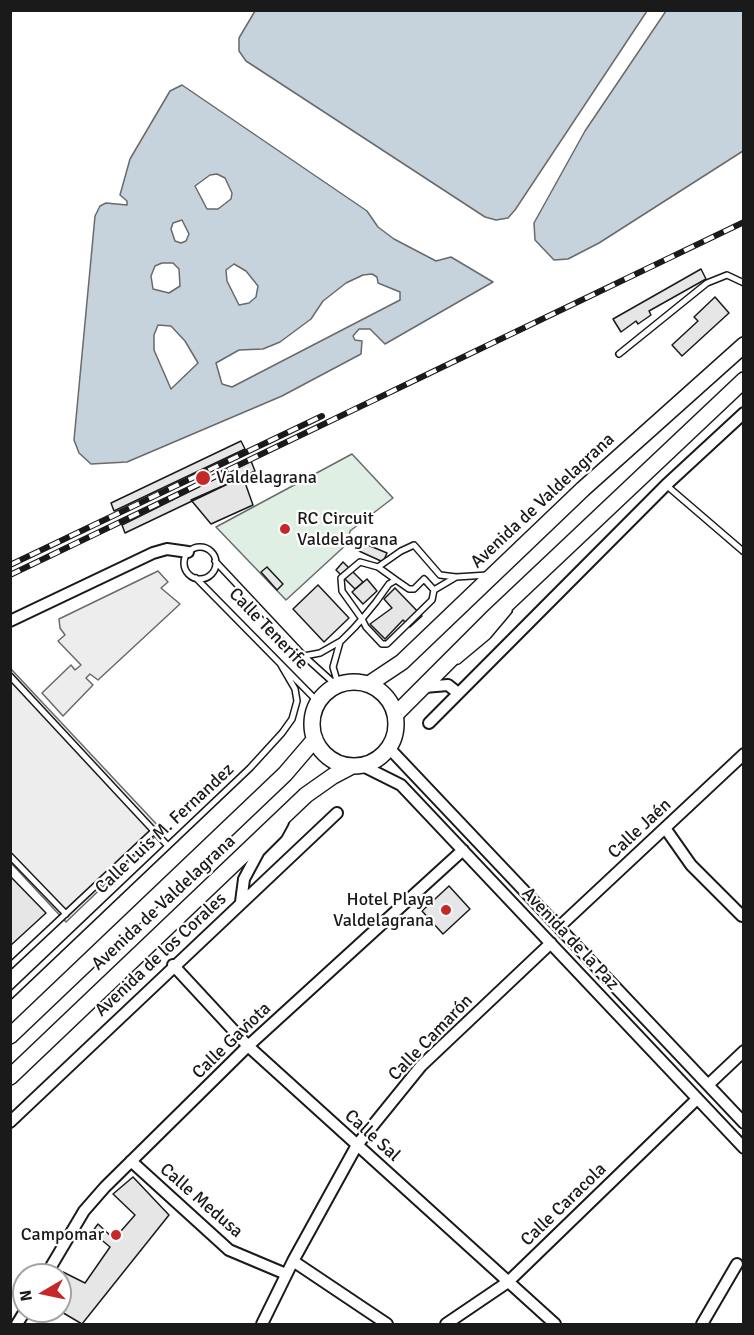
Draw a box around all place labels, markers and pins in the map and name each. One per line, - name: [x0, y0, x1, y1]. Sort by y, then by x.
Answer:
- place label: Valdelagrana: [216, 467, 317, 489]
- marker: Valdelagrana: [194, 469, 212, 487]
- place label: RC Circuit Valdelagrana: [297, 508, 398, 550]
- marker: RC Circuit Valdelagrana: [278, 522, 292, 536]
- place label: Hotel Playa Valdelagrana: [333, 889, 434, 932]
- marker: Hotel Playa Valdelagrana: [439, 903, 453, 917]
- place label: Campomar: [21, 1224, 104, 1246]
- marker: Campomar: [109, 1228, 123, 1242]

